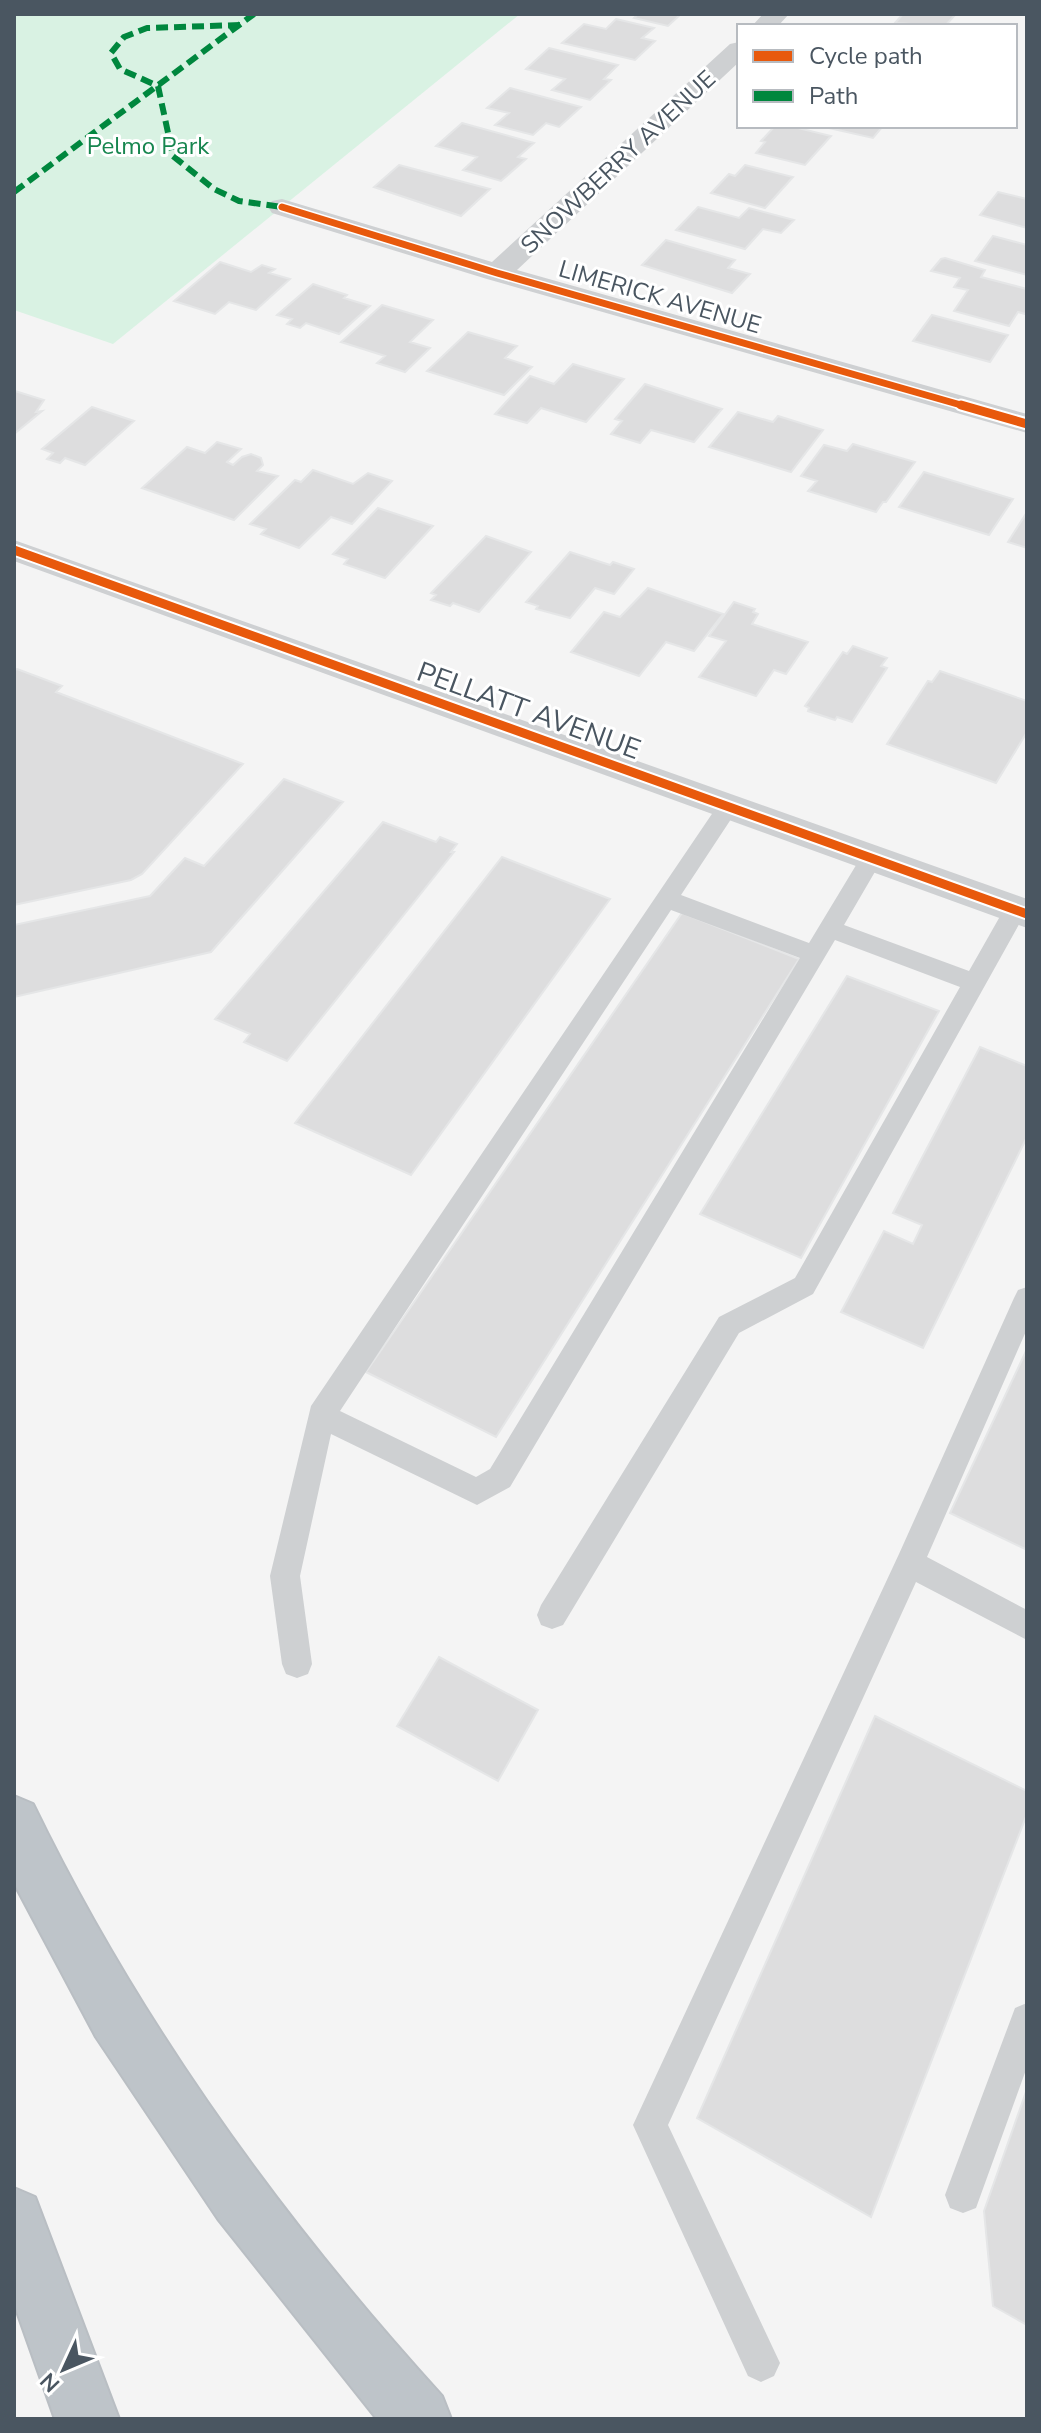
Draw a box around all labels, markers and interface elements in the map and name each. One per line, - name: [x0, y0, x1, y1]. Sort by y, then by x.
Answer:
- legend: [737, 24, 1017, 128]
- text: Cycle path: [809, 40, 923, 72]
- street label: SNOWBERRY AVENUE: [514, 63, 722, 261]
- text: Path: [809, 80, 858, 112]
- park label: Pelmo Park: [87, 130, 210, 162]
- street label: LIMERICK AVENUE: [555, 253, 765, 341]
- street label: PELLATT AVENUE: [412, 653, 646, 769]
- north arrow: [24, 2329, 104, 2409]
- text: N: [34, 2366, 67, 2399]

